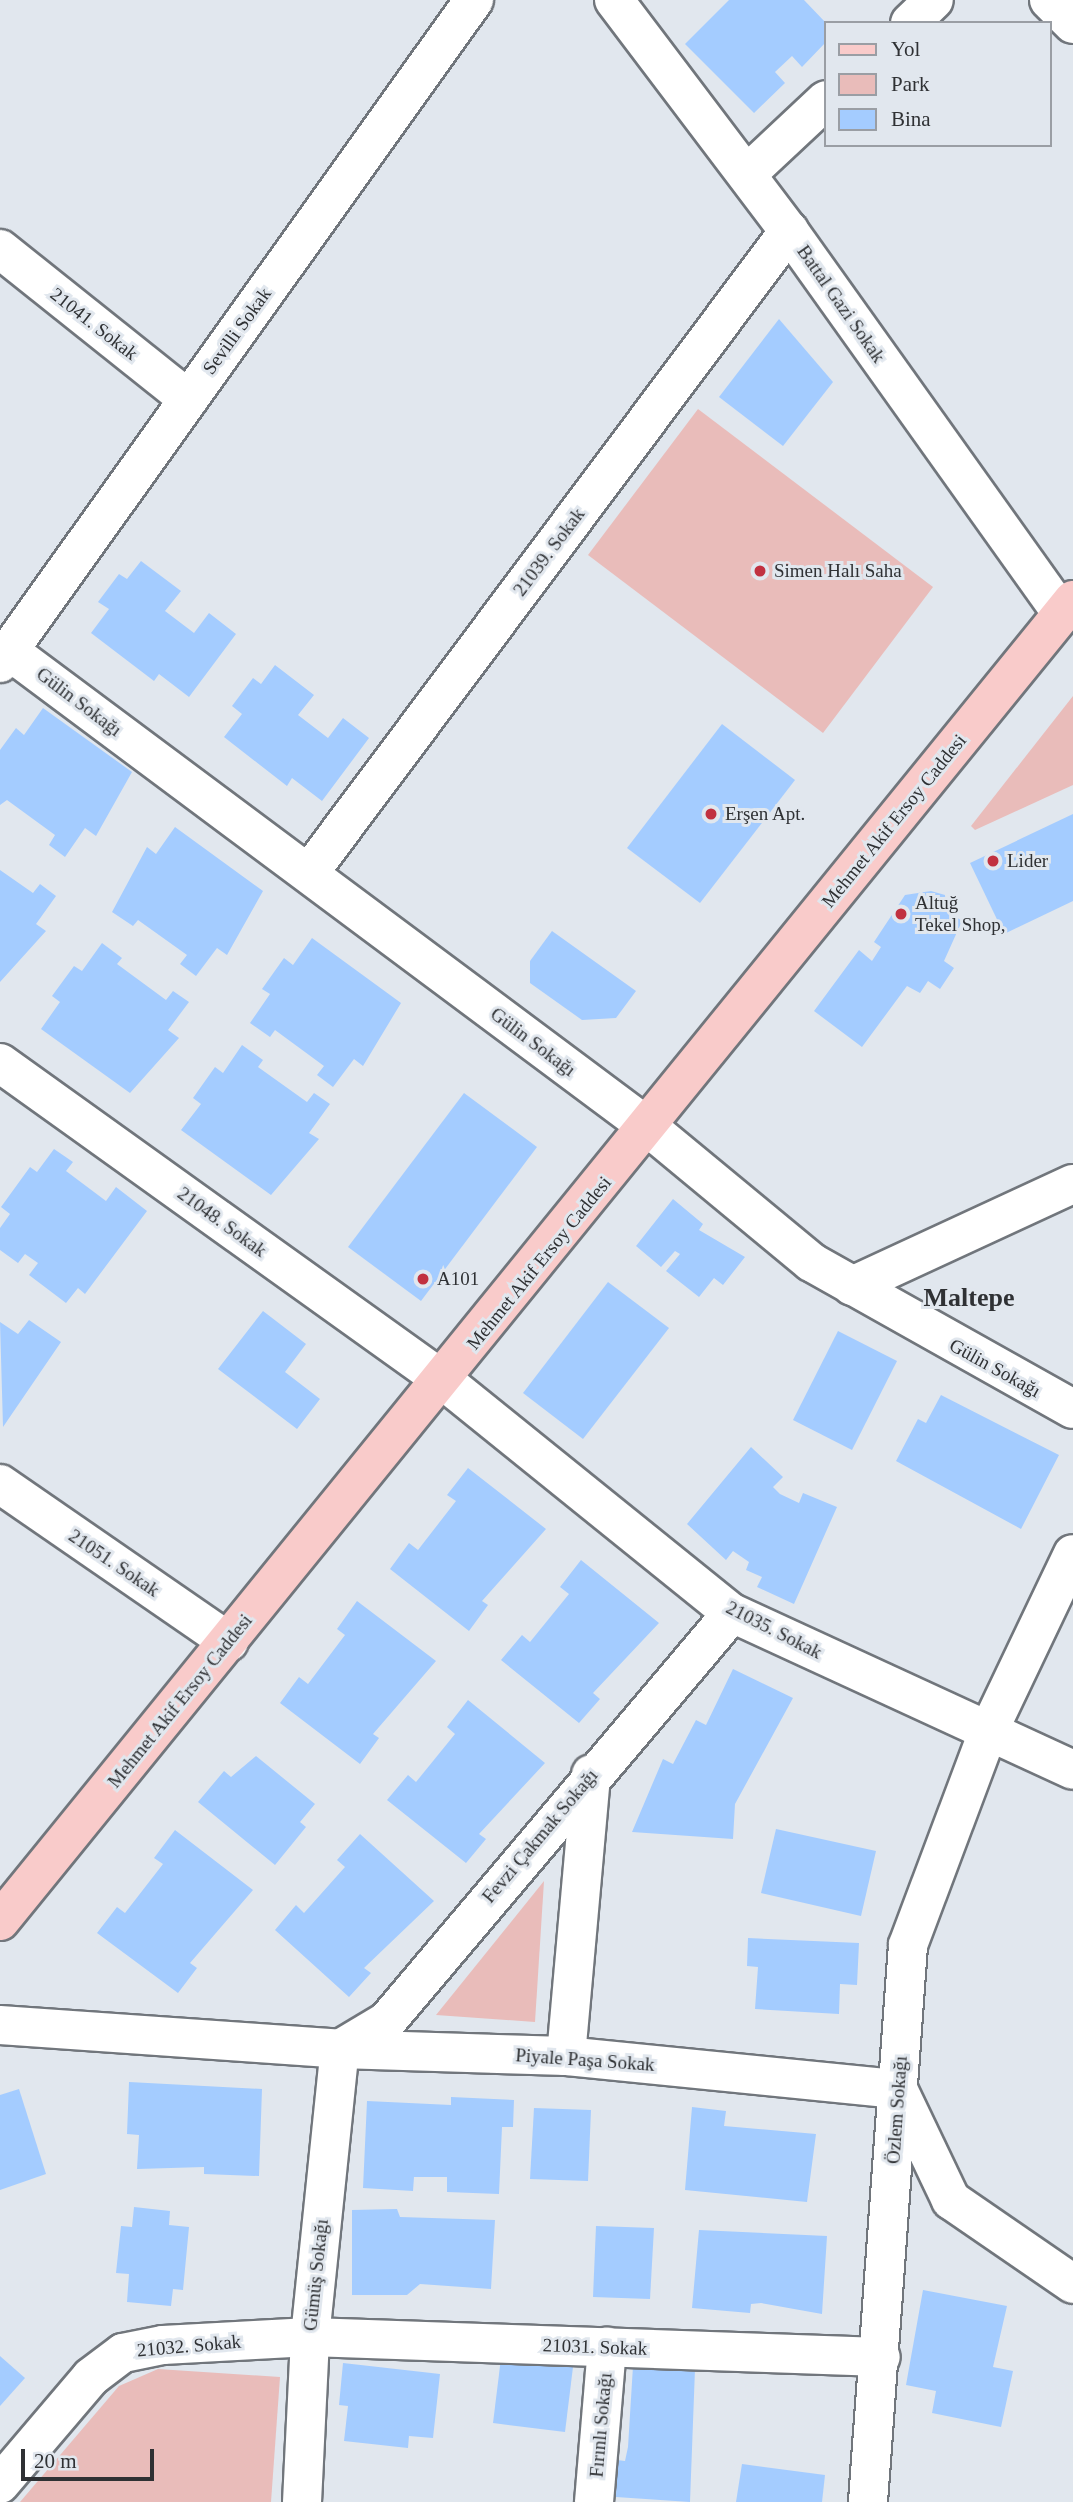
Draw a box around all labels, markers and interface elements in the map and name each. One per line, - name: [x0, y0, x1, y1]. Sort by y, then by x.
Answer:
- legend: [824, 21, 1052, 147]
- text: Yol: [891, 37, 920, 61]
- text: Park: [891, 72, 930, 96]
- text: Bina: [891, 107, 931, 131]
- street label: Battal Gazi Sokak: [792, 241, 890, 367]
- street label: 21041. Sokak: [46, 283, 142, 365]
- street label: Sevilli Sokak: [198, 283, 276, 379]
- street label: 21039. Sokak: [508, 503, 590, 601]
- place label: Simen Halı Saha: [774, 560, 902, 582]
- marker: Simen Halı Saha: [752, 563, 768, 579]
- street label: Gülin Sokağı: [32, 663, 126, 741]
- street label: Mehmet Akif Ersoy Caddesi: [817, 729, 971, 913]
- place label: Erşen Apt.: [725, 803, 806, 825]
- marker: Erşen Apt.: [703, 806, 719, 822]
- place label: Lider: [1007, 850, 1048, 872]
- marker: Lider: [985, 853, 1001, 869]
- place label: Altuğ Tekel Shop,: [915, 892, 1005, 936]
- marker: Altuğ Tekel Shop,: [893, 906, 909, 922]
- street label: Gülin Sokağı: [486, 1003, 580, 1081]
- street label: Mehmet Akif Ersoy Caddesi: [462, 1171, 616, 1355]
- street label: 21048. Sokak: [173, 1182, 271, 1262]
- place label: A101: [437, 1268, 479, 1290]
- marker: A101: [415, 1271, 431, 1287]
- district label: Maltepe: [924, 1282, 1014, 1314]
- street label: Gülin Sokağı: [945, 1334, 1045, 1402]
- street label: 21051. Sokak: [64, 1524, 164, 1602]
- street label: 21035. Sokak: [722, 1596, 826, 1664]
- street label: Mehmet Akif Ersoy Caddesi: [103, 1609, 257, 1793]
- street label: Fevzi Çakmak Sokağı: [477, 1764, 603, 1908]
- street label: Piyale Paşa Sokak: [515, 2044, 655, 2076]
- street label: Özlem Sokağı: [882, 2055, 912, 2165]
- street label: Gümüş Sokağı: [299, 2218, 333, 2332]
- street label: 21032. Sokak: [136, 2330, 242, 2362]
- street label: 21031. Sokak: [542, 2334, 648, 2360]
- street label: Fırınlı Sokağı: [585, 2372, 617, 2478]
- scale bar: [24, 2436, 158, 2480]
- text: 20 m: [34, 2449, 77, 2473]

